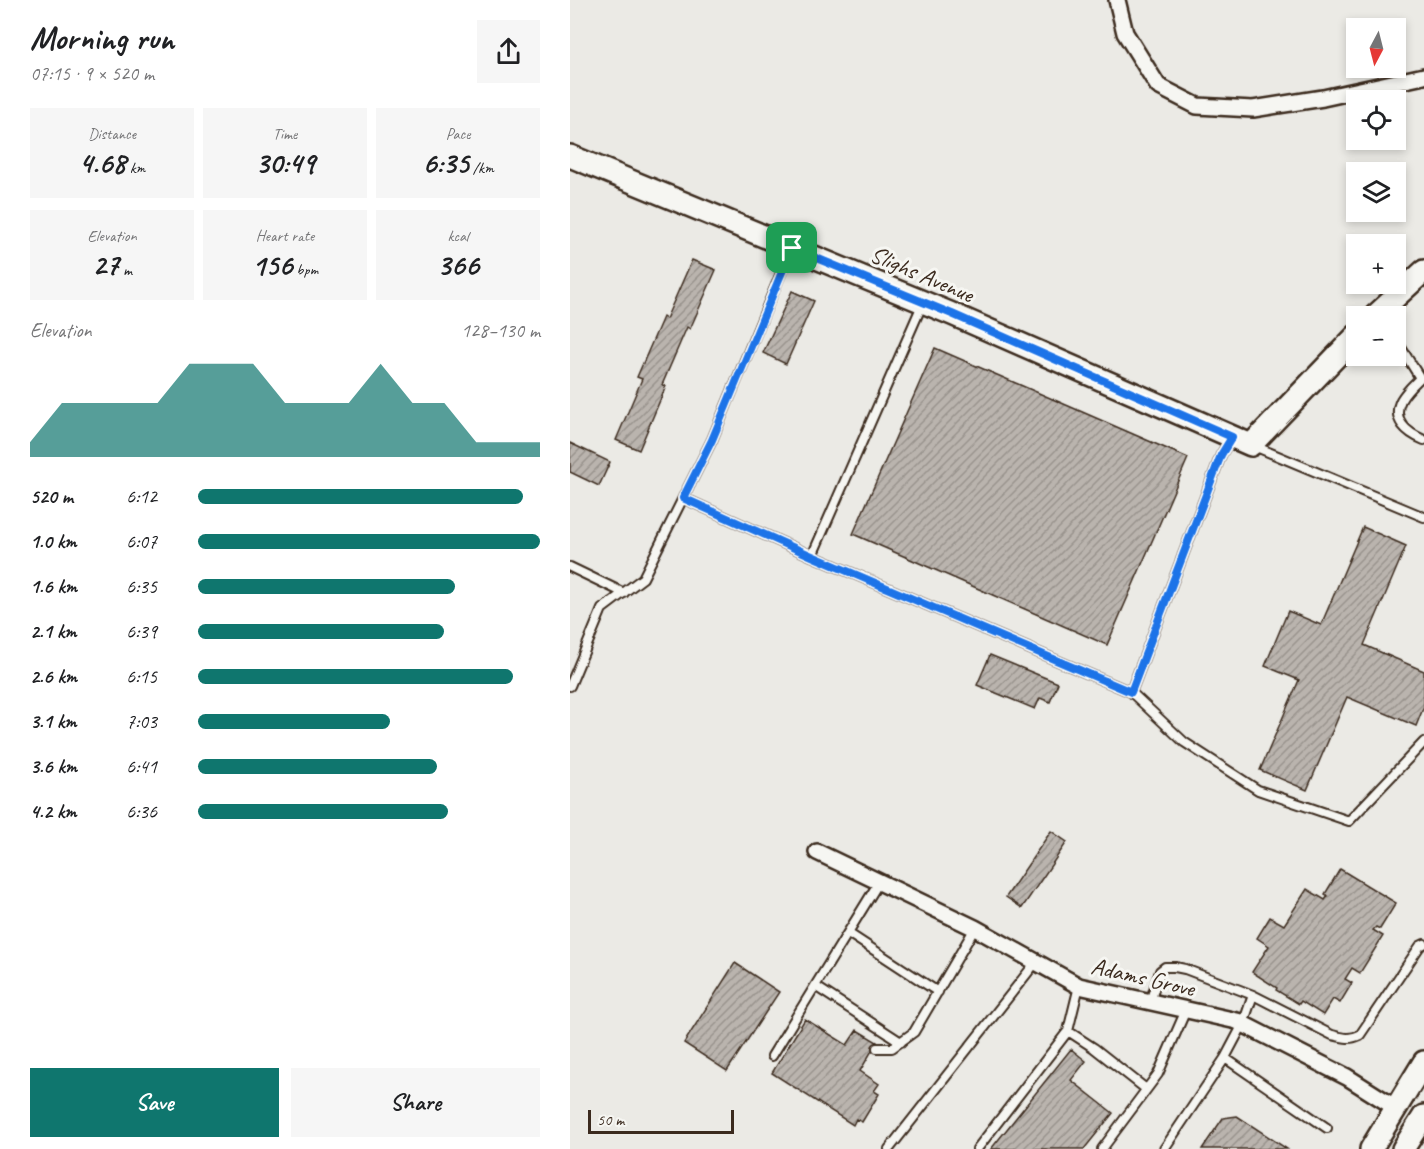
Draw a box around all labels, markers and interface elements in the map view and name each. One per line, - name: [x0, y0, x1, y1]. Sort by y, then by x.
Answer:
- text: Morning run: [30, 17, 174, 59]
- north arrow: [1346, 18, 1406, 78]
- map controls: [1346, 18, 1406, 366]
- button: share: [477, 20, 540, 83]
- text: 07:15 · 9 × 520 m: [30, 61, 154, 86]
- button: locate: [1346, 90, 1406, 150]
- text: Distance: [88, 124, 136, 144]
- text: Time: [273, 124, 297, 144]
- text: Pace: [446, 124, 470, 144]
- text: 4.68: [79, 144, 126, 182]
- text: 30:49: [255, 144, 315, 182]
- text: 6:35: [422, 144, 469, 182]
- text: km: [126, 158, 145, 178]
- text: /km: [469, 158, 494, 178]
- button: layers: [1346, 162, 1406, 222]
- pin: [766, 222, 817, 273]
- text: Elevation: [87, 226, 137, 246]
- text: Heart rate: [256, 226, 314, 246]
- text: kcal: [447, 226, 469, 246]
- icon: arrive: [775, 231, 808, 264]
- button: +: [1346, 234, 1406, 294]
- street label: Slighs Avenue: [866, 239, 980, 310]
- text: 27: [92, 246, 119, 284]
- text: 156: [252, 246, 292, 284]
- text: 366: [437, 246, 479, 284]
- text: m: [119, 260, 132, 280]
- text: bpm: [292, 260, 318, 280]
- button: −: [1346, 306, 1406, 366]
- text: Elevation: [30, 318, 92, 343]
- text: 128–130 m: [461, 318, 540, 343]
- text: 520 m: [30, 484, 73, 509]
- text: 6:12: [126, 484, 157, 509]
- text: 1.0 km: [30, 529, 77, 554]
- text: 6:07: [126, 529, 157, 554]
- text: 1.6 km: [30, 574, 77, 599]
- text: 6:35: [126, 574, 157, 599]
- text: 2.1 km: [30, 619, 77, 644]
- text: 6:39: [126, 619, 157, 644]
- text: 2.6 km: [30, 664, 77, 689]
- text: 6:15: [126, 664, 157, 689]
- text: 3.1 km: [30, 709, 77, 734]
- text: 7:03: [126, 709, 157, 734]
- text: 3.6 km: [30, 754, 77, 779]
- text: 6:41: [126, 754, 157, 779]
- text: 4.2 km: [30, 799, 77, 824]
- text: 6:36: [126, 799, 157, 824]
- street label: Adams Grove: [1088, 951, 1200, 1004]
- button: Save: [30, 1068, 279, 1137]
- button: Share: [291, 1068, 540, 1137]
- scale bar: [588, 1107, 734, 1134]
- text: 50 m: [597, 1110, 624, 1130]

